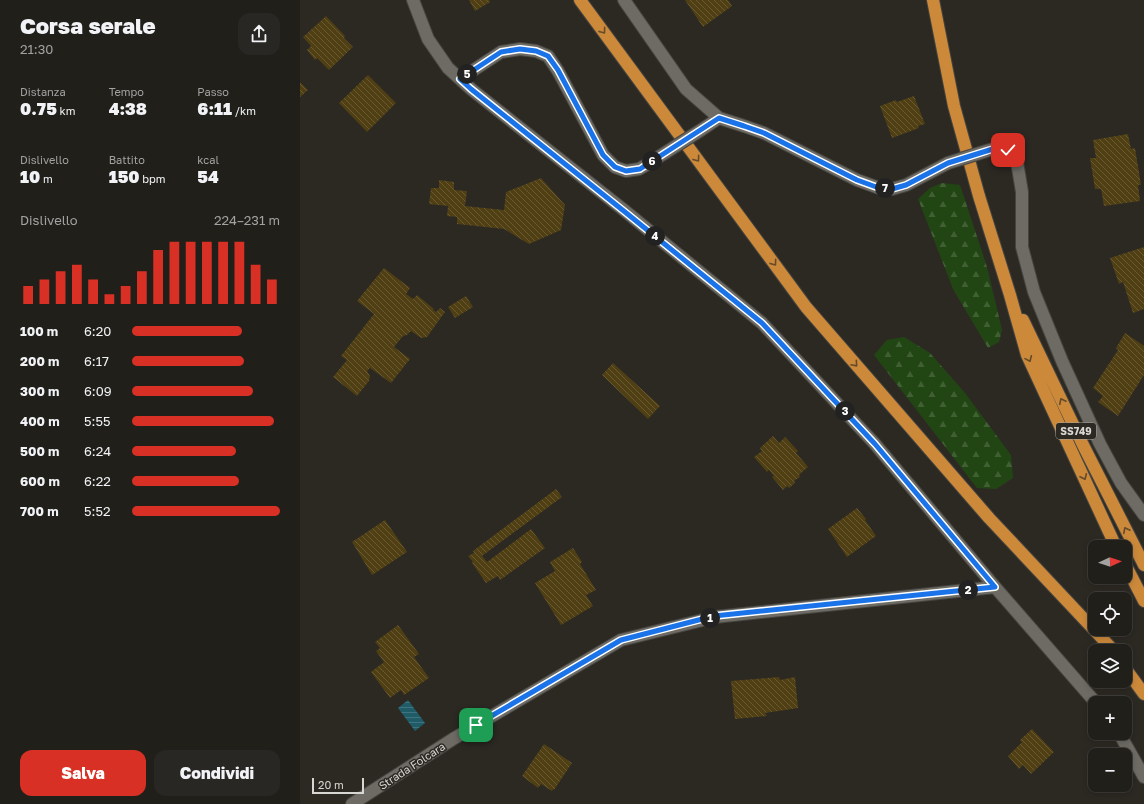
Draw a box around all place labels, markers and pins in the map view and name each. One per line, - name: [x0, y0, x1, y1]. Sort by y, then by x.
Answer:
- pin: 5: [457, 64, 477, 84]
- pin: [991, 133, 1025, 167]
- pin: 6: [642, 151, 662, 171]
- pin: 7: [875, 178, 895, 198]
- pin: 4: [645, 226, 665, 246]
- pin: 3: [835, 401, 855, 421]
- pin: 2: [958, 580, 978, 600]
- pin: 1: [700, 608, 720, 628]
- pin: [459, 708, 493, 742]

